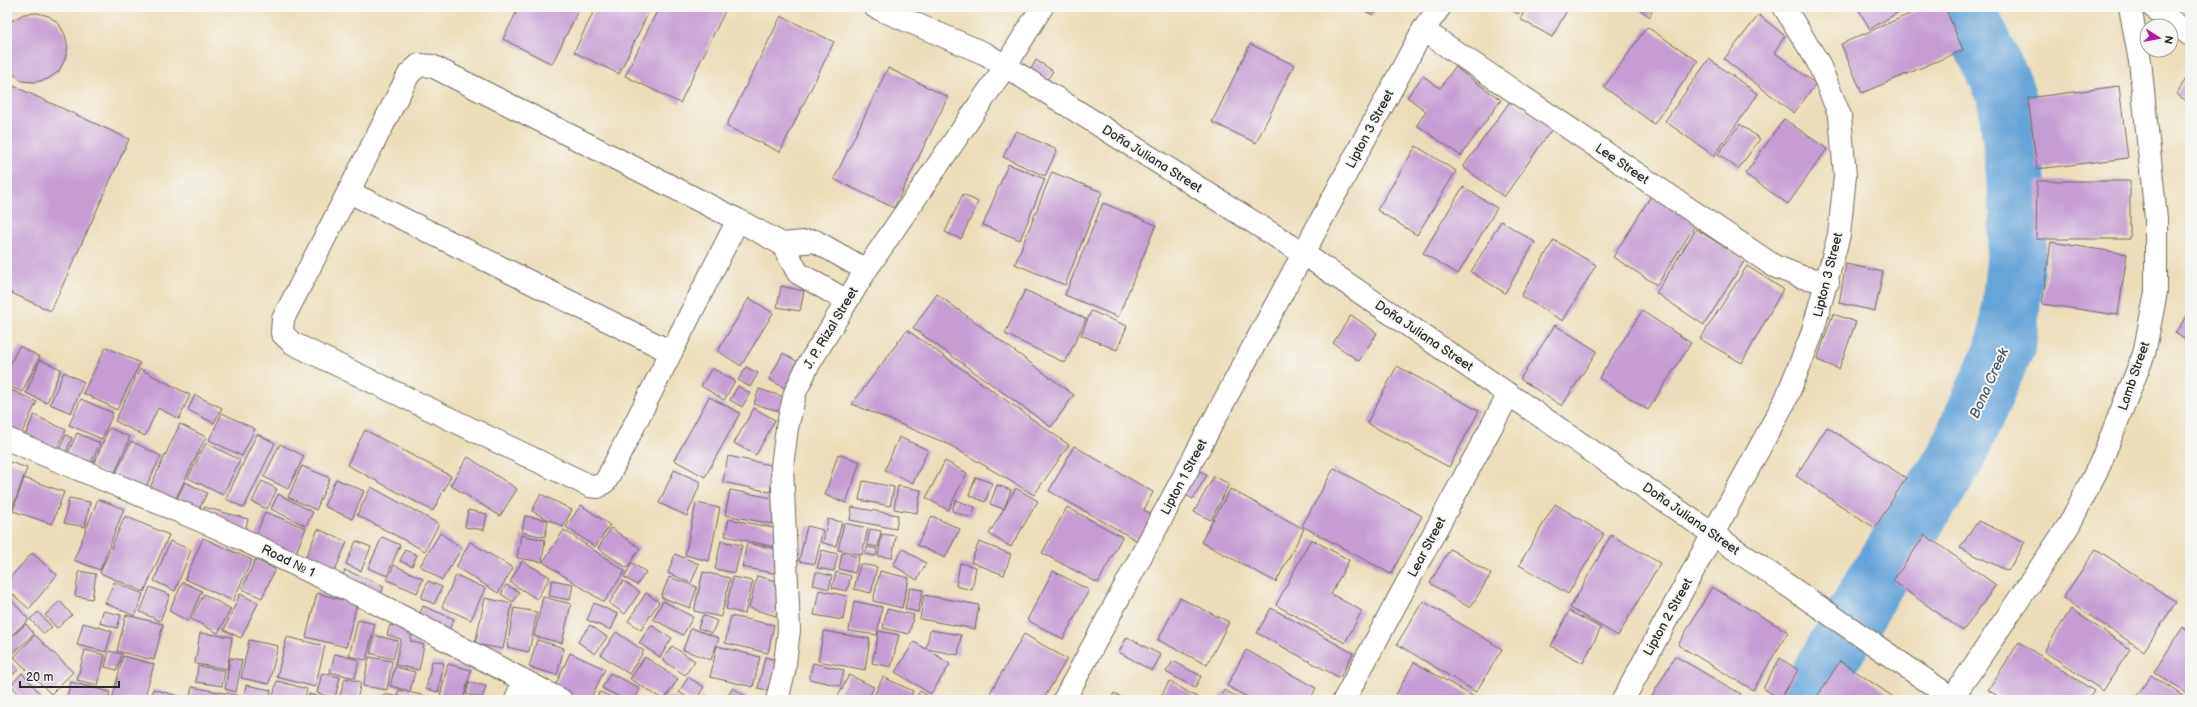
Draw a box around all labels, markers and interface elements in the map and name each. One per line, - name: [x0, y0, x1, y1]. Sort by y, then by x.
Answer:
- north arrow: [2139, 18, 2179, 58]
- text: N: [2161, 35, 2175, 45]
- street label: Lipton 3 Street: [1343, 87, 1397, 171]
- street label: Doña Juliana Street: [1099, 122, 1205, 196]
- street label: Lee Street: [1592, 140, 1652, 188]
- street label: Lipton 3 Street: [1810, 231, 1846, 319]
- street label: J. P. Rizal Street: [800, 284, 862, 372]
- street label: Doña Juliana Street: [1372, 297, 1476, 375]
- street label: Lamb Street: [2115, 340, 2153, 412]
- water label: Bona Creek: [1966, 344, 2013, 421]
- street label: Lipton 1 Street: [1157, 436, 1211, 518]
- street label: Doña Juliana Street: [1639, 479, 1743, 559]
- street label: Lear Street: [1404, 514, 1450, 580]
- street label: Road № 1: [259, 541, 317, 581]
- street label: Lipton 2 Street: [1640, 575, 1696, 659]
- scale bar: [20, 663, 119, 689]
- text: 20 m: [26, 670, 53, 685]

